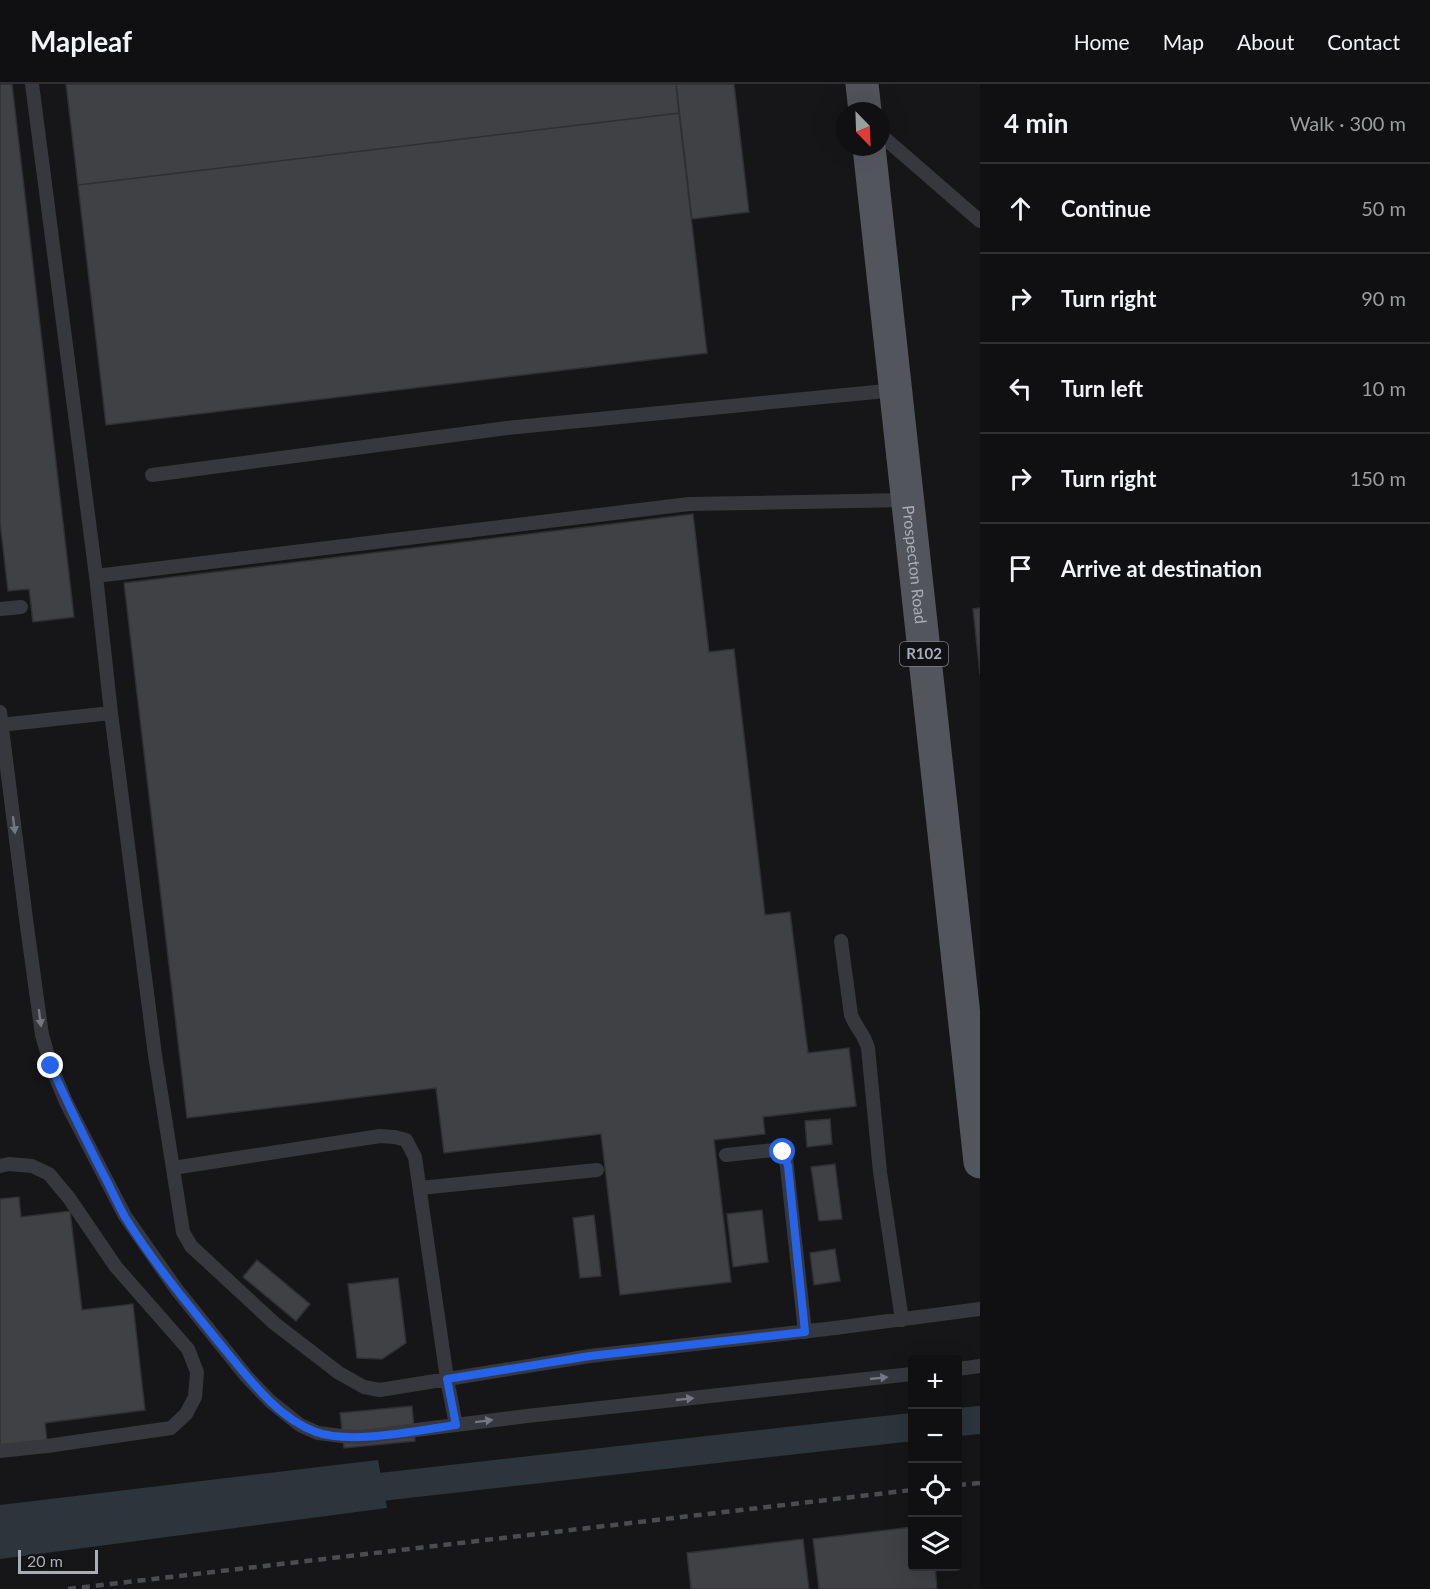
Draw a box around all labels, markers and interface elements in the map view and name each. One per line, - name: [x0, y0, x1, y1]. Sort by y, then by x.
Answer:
- text: Mapleaf: [30, 24, 132, 58]
- text: Home: [1074, 29, 1130, 54]
- text: Map: [1163, 29, 1204, 54]
- text: About: [1237, 29, 1294, 54]
- text: Contact: [1327, 29, 1400, 54]
- north arrow: [836, 102, 890, 156]
- text: 4 min: [1004, 107, 1068, 139]
- text: Walk · 300 m: [1290, 111, 1406, 135]
- icon: ahead: [1004, 192, 1037, 225]
- text: Continue: [1061, 195, 1151, 222]
- text: 50 m: [1361, 196, 1406, 220]
- icon: right: [1004, 282, 1037, 315]
- text: Turn right: [1061, 285, 1156, 312]
- text: 90 m: [1361, 286, 1406, 310]
- icon: left: [1004, 372, 1037, 405]
- text: Turn left: [1061, 375, 1143, 402]
- text: 10 m: [1361, 376, 1406, 400]
- icon: right: [1004, 462, 1037, 495]
- text: Turn right: [1061, 465, 1156, 492]
- text: 150 m: [1350, 466, 1406, 490]
- street label: Prospecton Road: [899, 504, 931, 625]
- icon: arrive: [1004, 552, 1037, 585]
- text: Arrive at destination: [1061, 555, 1262, 582]
- road number: R102: [900, 642, 948, 666]
- one-way arrow: [9, 815, 19, 834]
- one-way arrow: [35, 1009, 44, 1028]
- route end: [37, 1052, 63, 1078]
- route start: [769, 1138, 795, 1164]
- map controls: [908, 1355, 962, 1571]
- button: +: [908, 1355, 962, 1409]
- one-way arrow: [869, 1373, 888, 1383]
- one-way arrow: [676, 1394, 695, 1404]
- button: −: [908, 1409, 962, 1463]
- one-way arrow: [475, 1416, 494, 1426]
- button: locate: [908, 1463, 962, 1517]
- button: layers: [908, 1517, 962, 1571]
- scale bar: [18, 1547, 98, 1574]
- text: 20 m: [27, 1551, 63, 1570]

